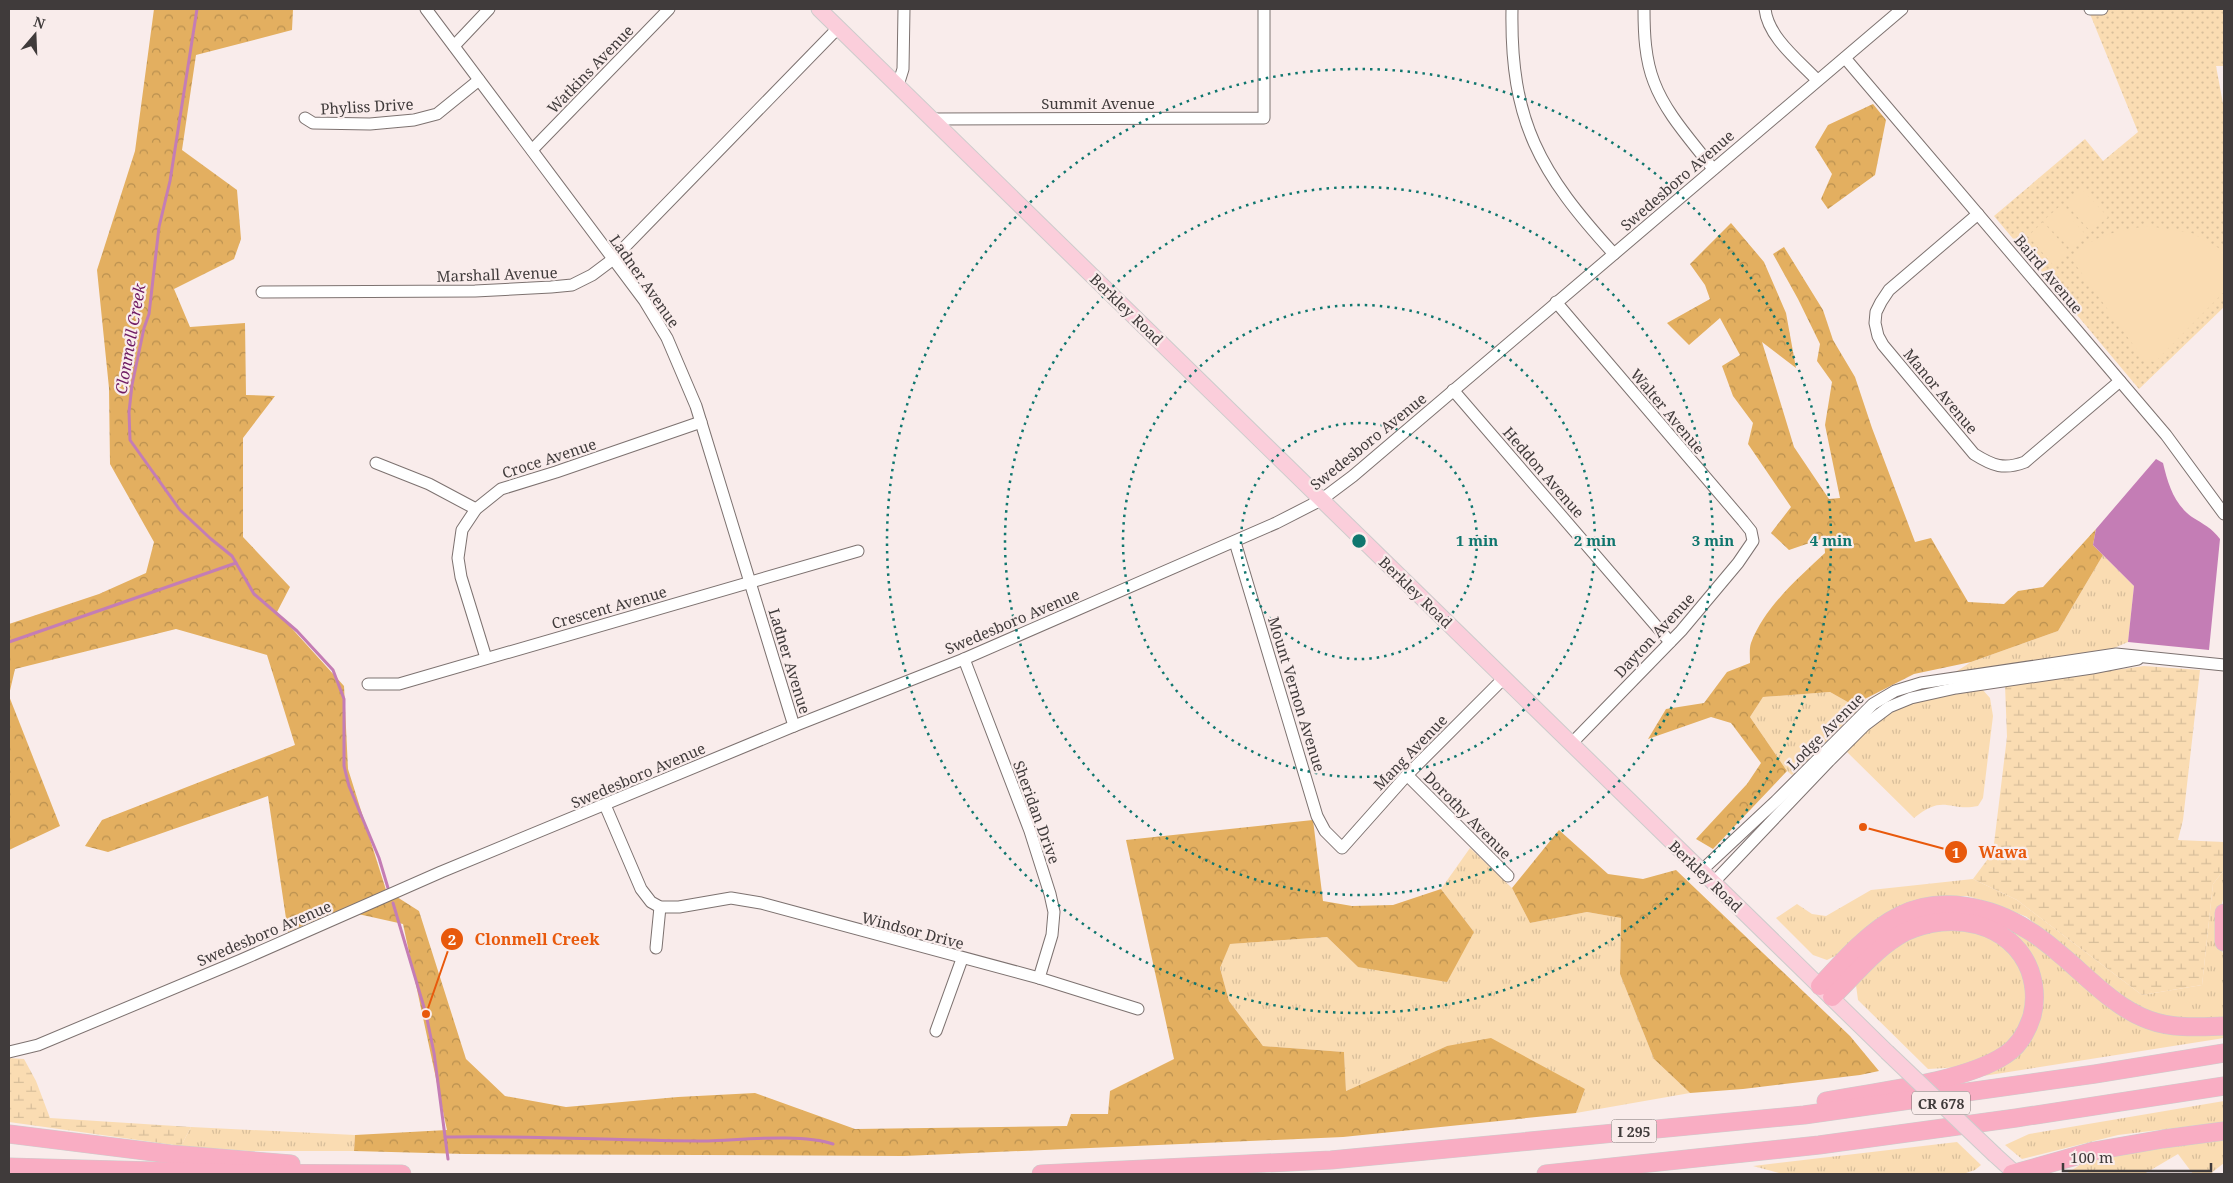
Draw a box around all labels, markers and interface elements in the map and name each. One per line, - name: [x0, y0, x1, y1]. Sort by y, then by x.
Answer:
- north arrow: [10, 10, 60, 60]
- text: N: [31, 11, 48, 33]
- street label: Watkins Avenue: [543, 20, 637, 118]
- street label: Summit Avenue: [1041, 93, 1155, 113]
- street label: Phyliss Drive: [320, 94, 414, 118]
- street label: Swedesboro Avenue: [1616, 125, 1738, 235]
- street label: Baird Avenue: [2010, 230, 2088, 318]
- street label: Ladner Avenue: [605, 231, 685, 331]
- street label: Marshall Avenue: [436, 262, 558, 286]
- street label: Berkley Road: [1086, 269, 1168, 349]
- water label: Clonmell Creek: [109, 281, 151, 396]
- street label: Manor Avenue: [1899, 344, 1983, 438]
- street label: Walter Avenue: [1626, 364, 1710, 458]
- street label: Swedesboro Avenue: [1306, 388, 1430, 494]
- street label: Heddon Avenue: [1499, 422, 1589, 522]
- street label: Croce Avenue: [499, 433, 599, 483]
- text: 1 min: [1456, 530, 1498, 550]
- text: 2 min: [1574, 530, 1616, 550]
- text: 3 min: [1692, 530, 1734, 550]
- text: 4 min: [1810, 530, 1852, 550]
- centre of rings: [1350, 532, 1368, 550]
- street label: Berkley Road: [1375, 552, 1457, 632]
- street label: Crescent Avenue: [549, 581, 669, 633]
- street label: Swedesboro Avenue: [942, 584, 1082, 658]
- street label: Dayton Avenue: [1610, 588, 1698, 682]
- street label: Ladner Avenue: [764, 606, 816, 716]
- street label: Mount Vernon Avenue: [1264, 614, 1330, 774]
- street label: Lodge Avenue: [1782, 688, 1868, 774]
- street label: Mang Avenue: [1369, 710, 1451, 794]
- street label: Swedesboro Avenue: [568, 738, 708, 812]
- street label: Sheridan Drive: [1009, 758, 1065, 866]
- street label: Dorothy Avenue: [1420, 767, 1516, 863]
- street label: Berkley Road: [1665, 836, 1747, 916]
- callout: Wawa: [1944, 837, 2038, 868]
- text: Wawa: [1979, 841, 2028, 863]
- text: 1: [1952, 842, 1960, 862]
- street label: Swedesboro Avenue: [194, 896, 334, 970]
- street label: Windsor Drive: [860, 907, 966, 953]
- callout: Clonmell Creek: [440, 924, 609, 955]
- text: Clonmell Creek: [475, 928, 600, 950]
- text: 2: [448, 929, 456, 949]
- road number: CR 678: [1912, 1092, 1970, 1114]
- road number: I 295: [1612, 1120, 1656, 1142]
- scale bar: [2063, 1140, 2210, 1172]
- text: 100 m: [2070, 1147, 2113, 1167]

